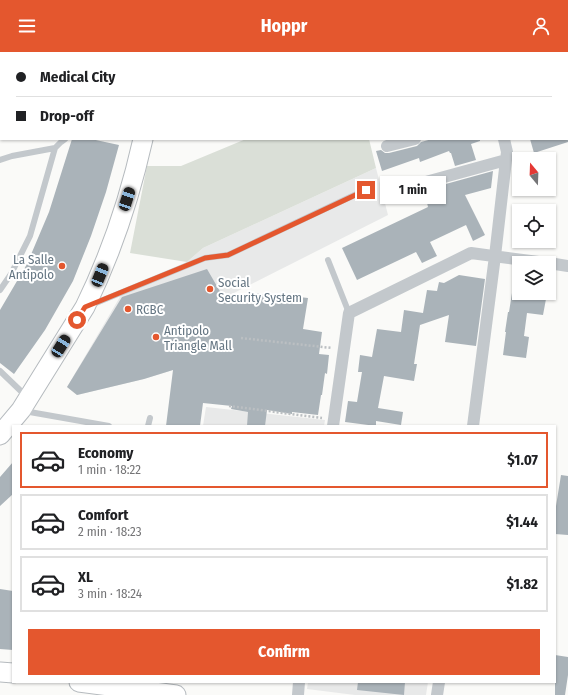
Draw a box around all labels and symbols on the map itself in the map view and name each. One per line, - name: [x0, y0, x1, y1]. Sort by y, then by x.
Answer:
- north arrow: [512, 152, 556, 196]
- callout: 1 min: [380, 176, 446, 204]
- route end: [357, 181, 375, 199]
- car: [118, 186, 136, 212]
- place label: La Salle Antipolo: [9, 252, 54, 282]
- marker: La Salle Antipolo: [57, 261, 67, 271]
- car: [90, 262, 110, 288]
- place label: Social Security System: [218, 275, 302, 305]
- marker: Social Security System: [205, 284, 215, 294]
- place label: RCBC: [136, 302, 164, 317]
- marker: RCBC: [123, 304, 133, 314]
- route start: [68, 311, 86, 329]
- place label: Antipolo Triangle Mall: [164, 323, 233, 353]
- marker: Antipolo Triangle Mall: [151, 332, 161, 342]
- car: [50, 333, 72, 359]

